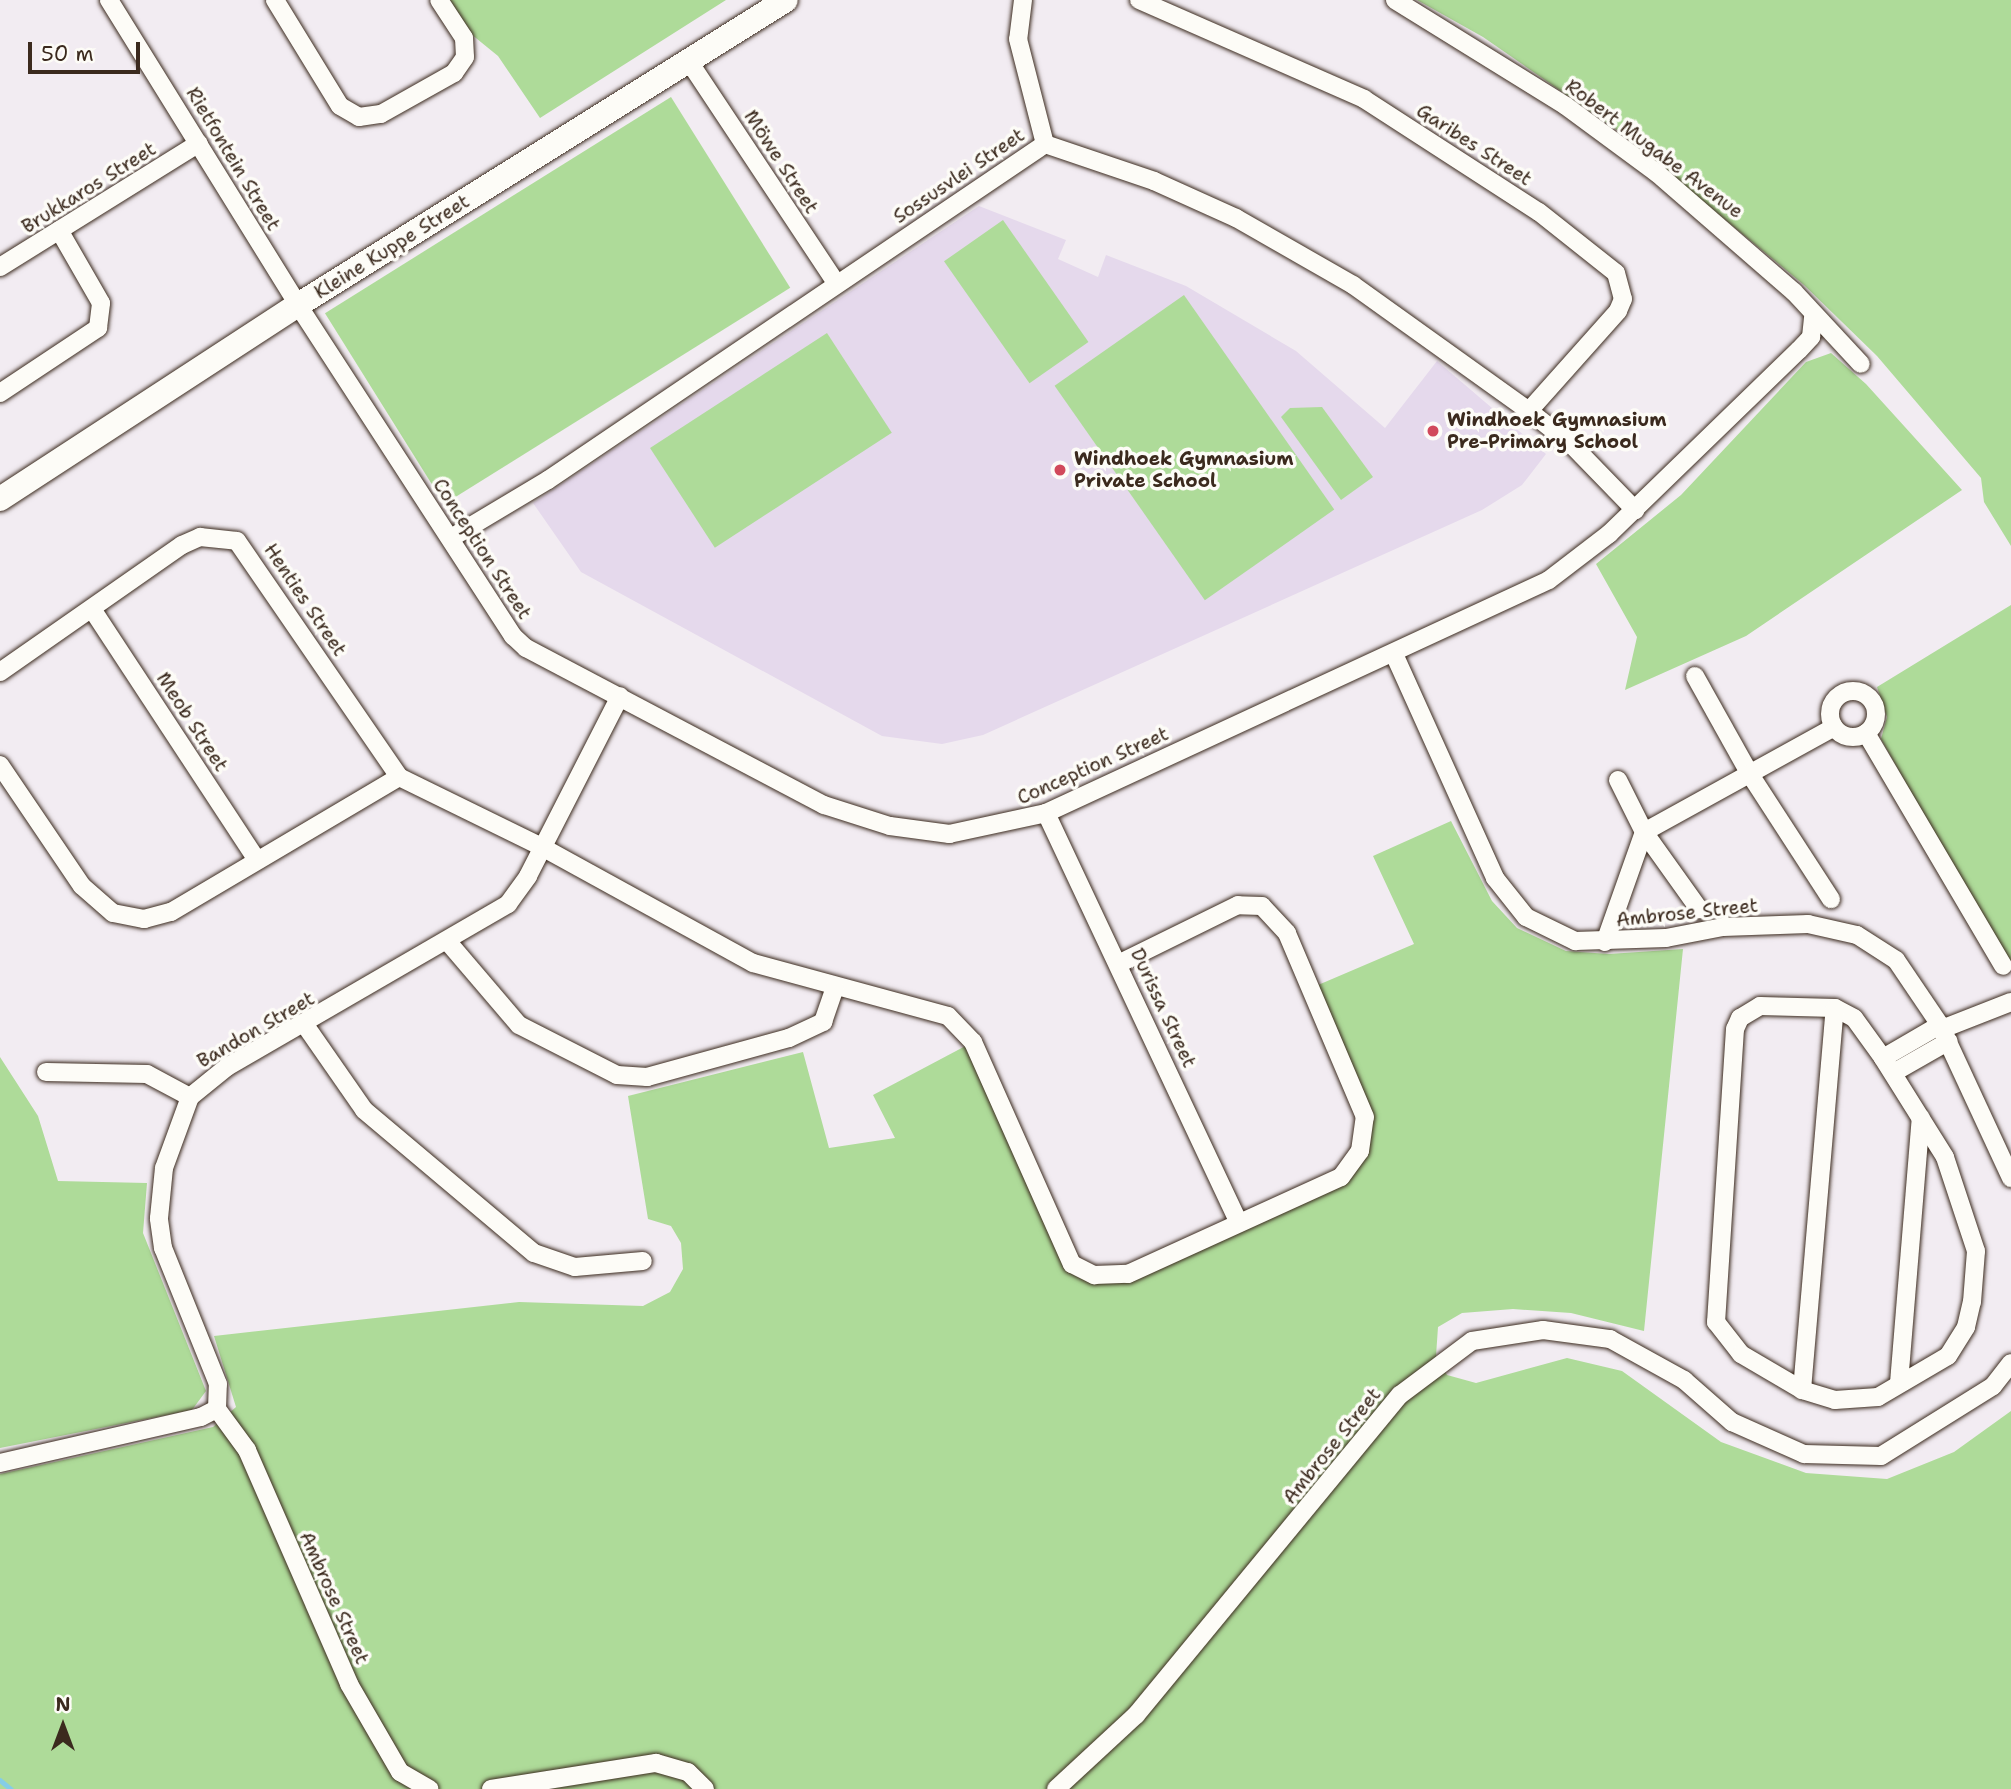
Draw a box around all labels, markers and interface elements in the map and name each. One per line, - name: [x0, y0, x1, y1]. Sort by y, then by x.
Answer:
- scale bar: [32, 28, 144, 72]
- text: 50 m: [41, 40, 94, 68]
- street label: Robert Mugabe Avenue: [1561, 75, 1747, 223]
- street label: Rietfontein Street: [181, 83, 285, 235]
- street label: Garibes Street: [1412, 99, 1536, 191]
- street label: Möwe Street: [739, 106, 823, 218]
- street label: Sossusvlei Street: [889, 124, 1029, 228]
- street label: Brukkaros Street: [18, 138, 160, 238]
- street label: Kleine Kuppe Street: [310, 190, 474, 304]
- place label: Windhoek Gymnasium Pre-Primary School: [1447, 409, 1667, 453]
- marker: Windhoek Gymnasium Pre-Primary School: [1425, 423, 1441, 439]
- place label: Windhoek Gymnasium Private School: [1074, 448, 1294, 492]
- marker: Windhoek Gymnasium Private School: [1052, 462, 1068, 478]
- street label: Conception Street: [428, 474, 536, 624]
- street label: Henties Street: [259, 539, 351, 661]
- street label: Meob Street: [151, 668, 233, 776]
- street label: Conception Street: [1014, 722, 1172, 810]
- street label: Ambrose Street: [1615, 894, 1759, 932]
- street label: Durissa Street: [1125, 945, 1201, 1071]
- street label: Bandon Street: [193, 987, 319, 1073]
- street label: Ambrose Street: [1278, 1383, 1386, 1509]
- street label: Ambrose Street: [295, 1528, 373, 1668]
- north arrow: [28, 1691, 98, 1761]
- text: N: [55, 1692, 71, 1717]

